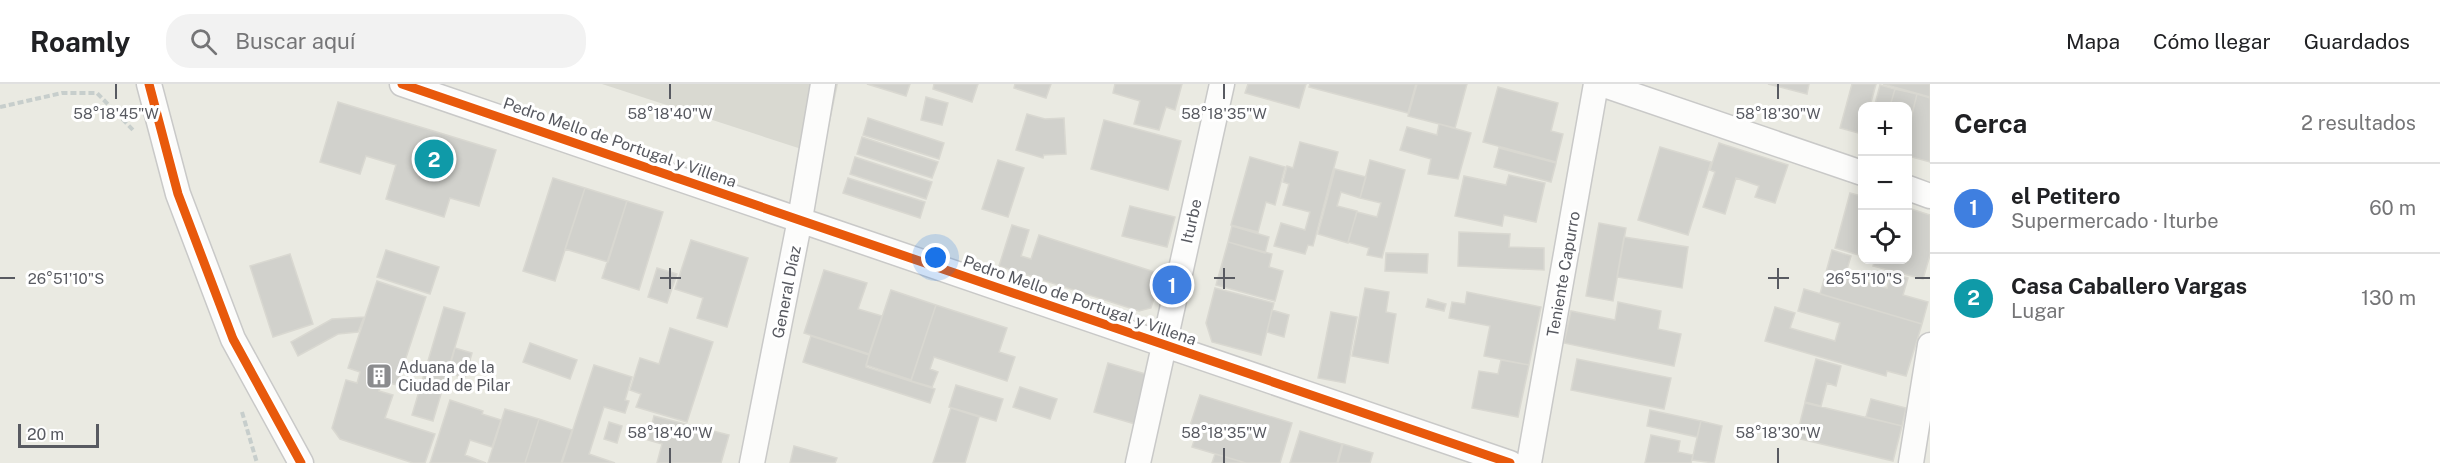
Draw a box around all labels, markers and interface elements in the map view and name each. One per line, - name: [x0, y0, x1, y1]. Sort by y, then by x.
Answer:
- search box: [166, 14, 586, 68]
- text: Roamly: [30, 25, 130, 58]
- icon: search: [187, 25, 220, 58]
- text: Buscar aquí: [235, 28, 355, 54]
- text: Mapa: [2066, 29, 2120, 54]
- text: Cómo llegar: [2153, 29, 2271, 54]
- text: Guardados: [2304, 29, 2410, 54]
- street label: Pedro Mello de Portugal y Villena: [501, 94, 739, 191]
- map controls: [1858, 102, 1912, 264]
- button: +: [1858, 102, 1912, 156]
- text: 58°18'45"W: [73, 105, 159, 122]
- text: 58°18'40"W: [627, 105, 713, 122]
- text: 58°18'35"W: [1181, 105, 1267, 122]
- text: 58°18'30"W: [1735, 105, 1821, 122]
- text: Cerca: [1954, 108, 2027, 139]
- text: 2 resultados: [2301, 111, 2416, 135]
- pin: 2: [414, 136, 454, 182]
- button: −: [1858, 156, 1912, 210]
- text: el Petitero: [2011, 183, 2120, 209]
- text: 1: [1969, 196, 1978, 220]
- text: 60 m: [2369, 196, 2416, 220]
- street label: Iturbe: [1177, 197, 1206, 245]
- text: Supermercado · Iturbe: [2011, 209, 2219, 233]
- street label: Teniente Capurro: [1543, 210, 1584, 339]
- button: locate: [1858, 210, 1912, 264]
- your location: [921, 243, 950, 272]
- street label: General Díaz: [768, 244, 805, 340]
- street label: Pedro Mello de Portugal y Villena: [961, 252, 1199, 349]
- pin: 1: [1152, 262, 1192, 308]
- text: 26°51'10"S: [28, 270, 104, 287]
- text: 26°51'10"S: [1826, 270, 1902, 287]
- text: Casa Caballero Vargas: [2011, 273, 2247, 299]
- text: 2: [1967, 286, 1980, 310]
- text: 130 m: [2361, 286, 2416, 310]
- text: Lugar: [2011, 299, 2065, 323]
- place label: Aduana de la Ciudad de Pilar: [398, 358, 510, 395]
- building icon: Aduana de la Ciudad de Pilar: [364, 361, 394, 391]
- scale bar: [18, 421, 99, 448]
- text: 58°18'40"W: [627, 424, 713, 441]
- text: 58°18'35"W: [1181, 424, 1267, 441]
- text: 58°18'30"W: [1735, 424, 1821, 441]
- text: 20 m: [27, 425, 64, 444]

